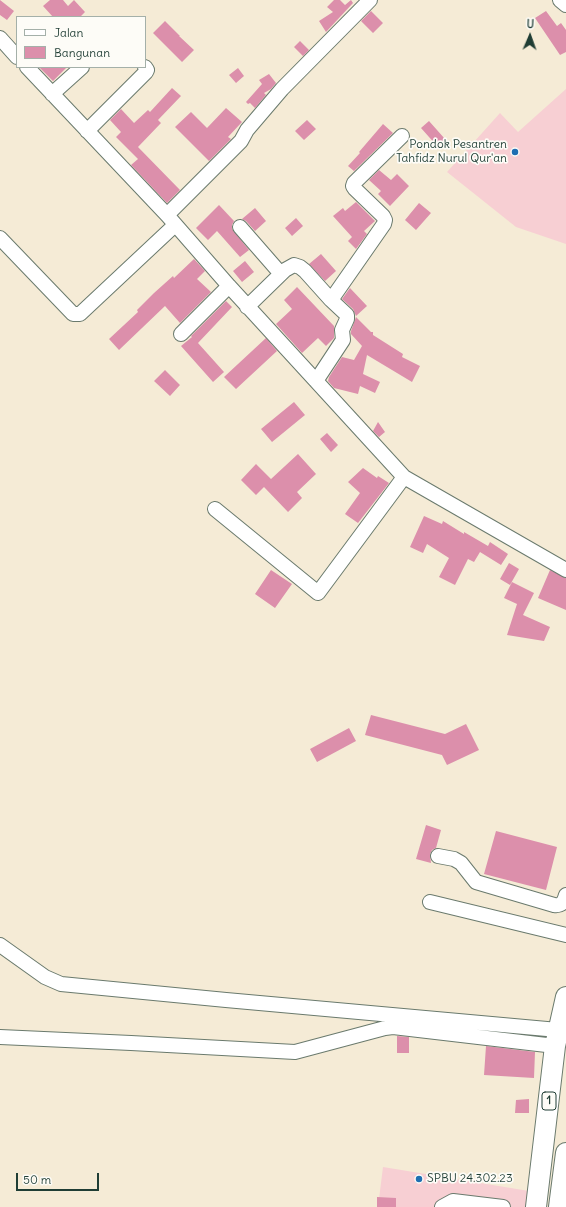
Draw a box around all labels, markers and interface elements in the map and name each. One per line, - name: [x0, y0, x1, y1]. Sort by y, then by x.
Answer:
- legend: [16, 16, 146, 68]
- north arrow: [510, 16, 550, 56]
- text: U: [526, 17, 534, 31]
- text: Jalan: [54, 25, 83, 40]
- text: Bangunan: [54, 45, 110, 60]
- place label: Pondok Pesantren Tahfidz Nurul Qur'an: [396, 138, 507, 166]
- marker: Pondok Pesantren Tahfidz Nurul Qur'an: [510, 147, 520, 157]
- road number: 1: [542, 1092, 556, 1110]
- scale bar: [18, 1165, 101, 1191]
- text: 50 m: [23, 1172, 51, 1187]
- place label: SPBU 24.302.23: [427, 1172, 513, 1186]
- marker: SPBU 24.302.23: [414, 1174, 424, 1184]

